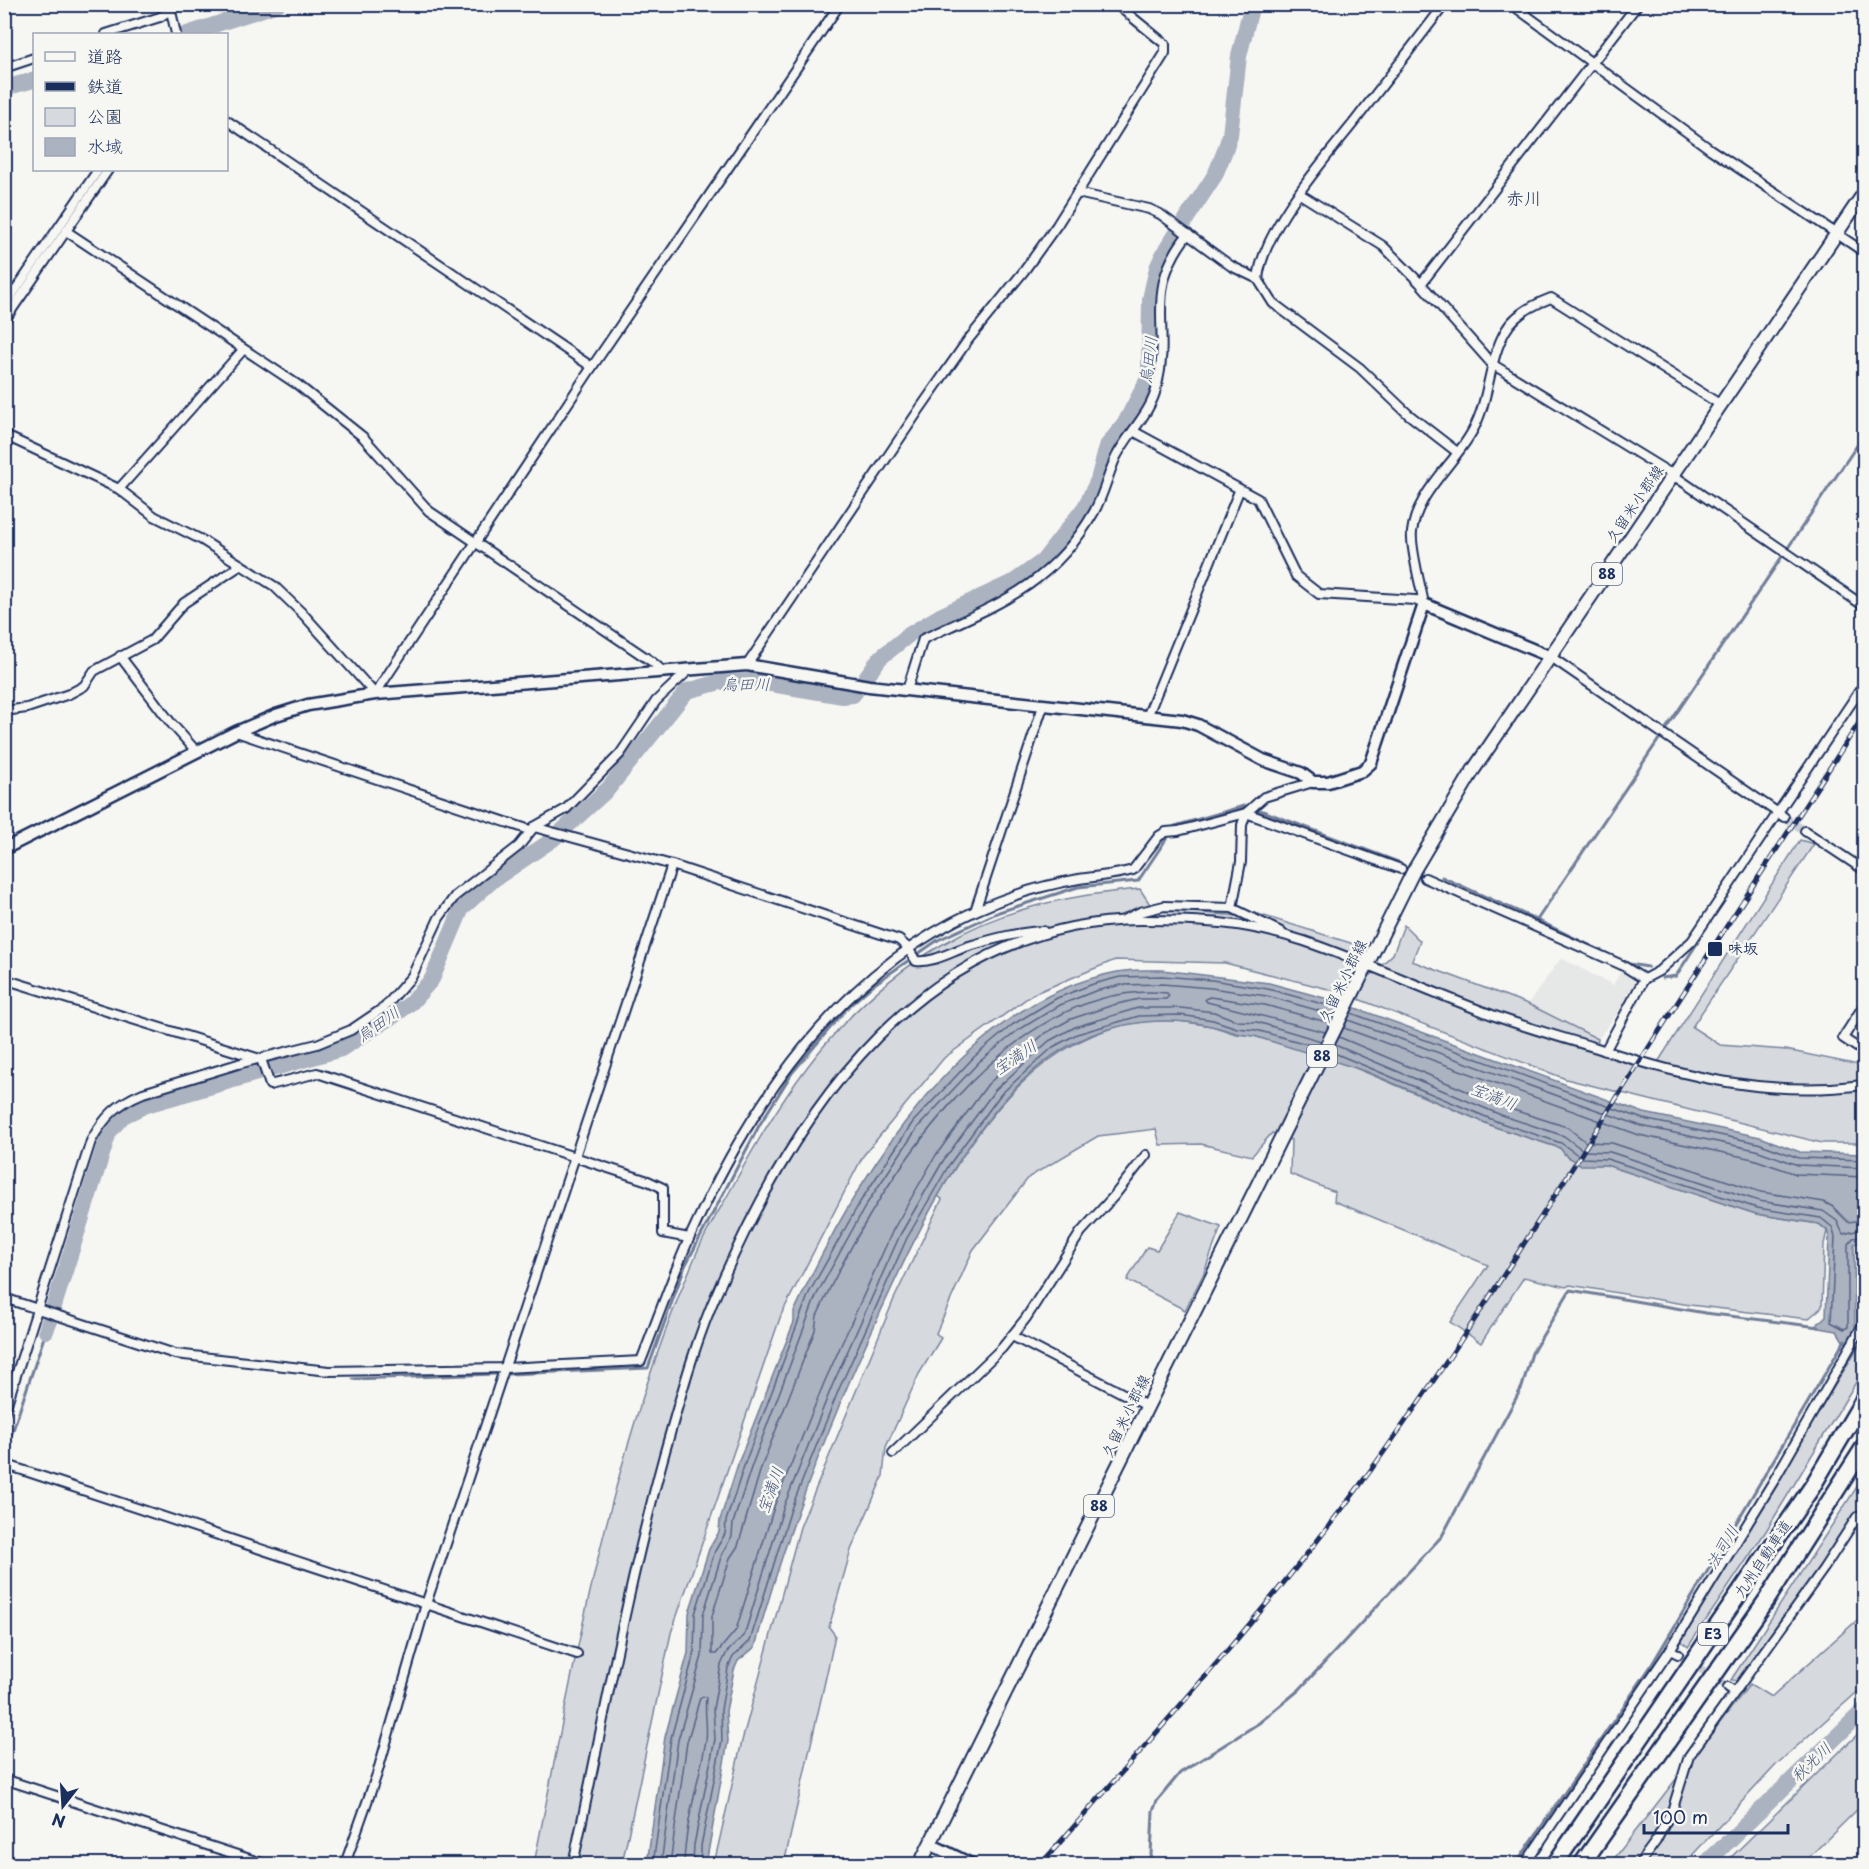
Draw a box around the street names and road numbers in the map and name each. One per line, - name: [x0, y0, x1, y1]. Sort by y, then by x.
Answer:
- street label: 久留米小郡線: [1599, 459, 1668, 547]
- road number: 88: [1592, 563, 1622, 585]
- street label: 久留米小郡線: [1312, 935, 1372, 1026]
- road number: 88: [1307, 1045, 1337, 1067]
- street label: 久留米小郡線: [1095, 1370, 1155, 1461]
- road number: 88: [1084, 1495, 1114, 1517]
- street label: 九州自動車道: [1727, 1514, 1796, 1602]
- road number: E3: [1698, 1623, 1728, 1645]

